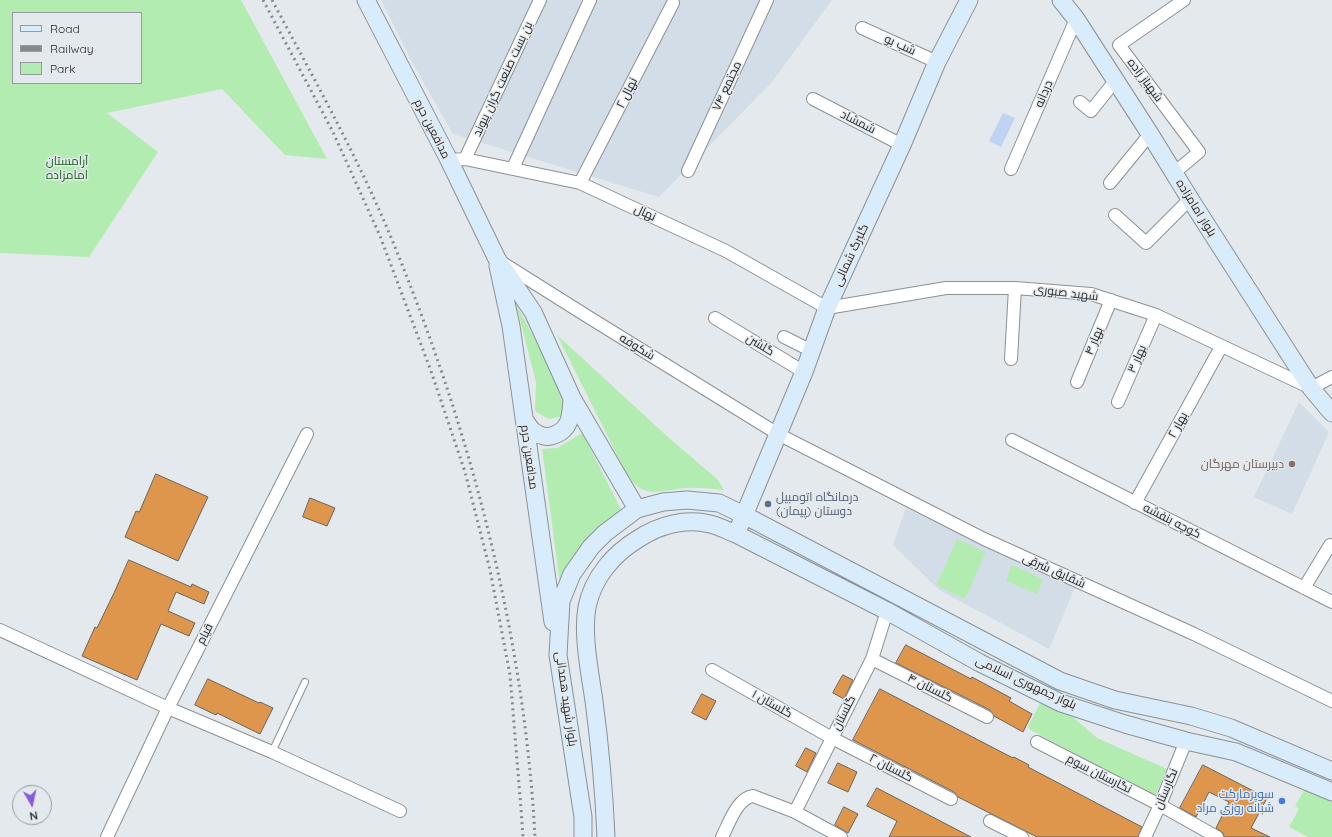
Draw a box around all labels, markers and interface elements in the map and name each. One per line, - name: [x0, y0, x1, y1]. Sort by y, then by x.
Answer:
- legend: [12, 12, 142, 84]
- street label: بن بست صنعت گران پیوند: [470, 19, 536, 139]
- text: Road: [50, 21, 80, 36]
- street label: شب بو: [882, 32, 918, 58]
- text: Railway: [50, 41, 94, 56]
- street label: شهباز زاده: [1124, 55, 1166, 105]
- street label: مجتمع ۷۴: [709, 59, 745, 113]
- text: Park: [50, 61, 75, 76]
- street label: نهال ۲: [613, 75, 641, 111]
- street label: دردانه: [1032, 78, 1056, 110]
- street label: مدافعین حرم: [411, 97, 453, 161]
- street label: شمشاد: [838, 107, 878, 137]
- park label: آرامستان امامزاده: [46, 154, 88, 182]
- street label: بلوار امامزاده: [1173, 176, 1219, 240]
- street label: نهال: [632, 202, 658, 224]
- street label: گلبرگ شمالی: [830, 222, 872, 288]
- street label: شهید صبوری: [1033, 282, 1099, 304]
- street label: بهار ۴: [1082, 325, 1106, 357]
- street label: شکوفه: [617, 331, 657, 363]
- street label: گلشن: [743, 331, 777, 359]
- street label: بهار ۳: [1124, 343, 1150, 375]
- street label: بهار ۲: [1165, 410, 1191, 440]
- street label: مدافعین حرم: [517, 424, 541, 490]
- place label: دبیرستان مهرگان: [1201, 457, 1284, 471]
- marker: دبیرستان مهرگان: [1287, 459, 1297, 469]
- place label: درمانگاه اتومبیل دوستان (پیمان): [776, 490, 858, 518]
- marker: درمانگاه اتومبیل دوستان (پیمان): [763, 499, 773, 509]
- street label: کوچه بنفشه: [1141, 500, 1203, 542]
- street label: شقایق شرقی: [1020, 551, 1088, 591]
- street label: قیام: [194, 621, 216, 647]
- street label: بلوار شهید همدانی: [552, 651, 580, 747]
- street label: بلوار جمهوری اسلامی: [973, 653, 1079, 713]
- street label: گلستان ۴: [905, 671, 955, 705]
- street label: گلستان ۱: [749, 687, 795, 721]
- street label: گلستان: [829, 693, 859, 733]
- street label: گلستان ۲: [867, 751, 915, 785]
- street label: نگارستان سوم: [1064, 751, 1134, 797]
- street label: نگارستان: [1151, 766, 1181, 812]
- north arrow: [12, 785, 52, 825]
- place label: سوپرمارکت شبانه روزی مراد: [1196, 787, 1274, 815]
- marker: سوپرمارکت شبانه روزی مراد: [1277, 796, 1287, 806]
- text: N: [29, 808, 39, 823]

